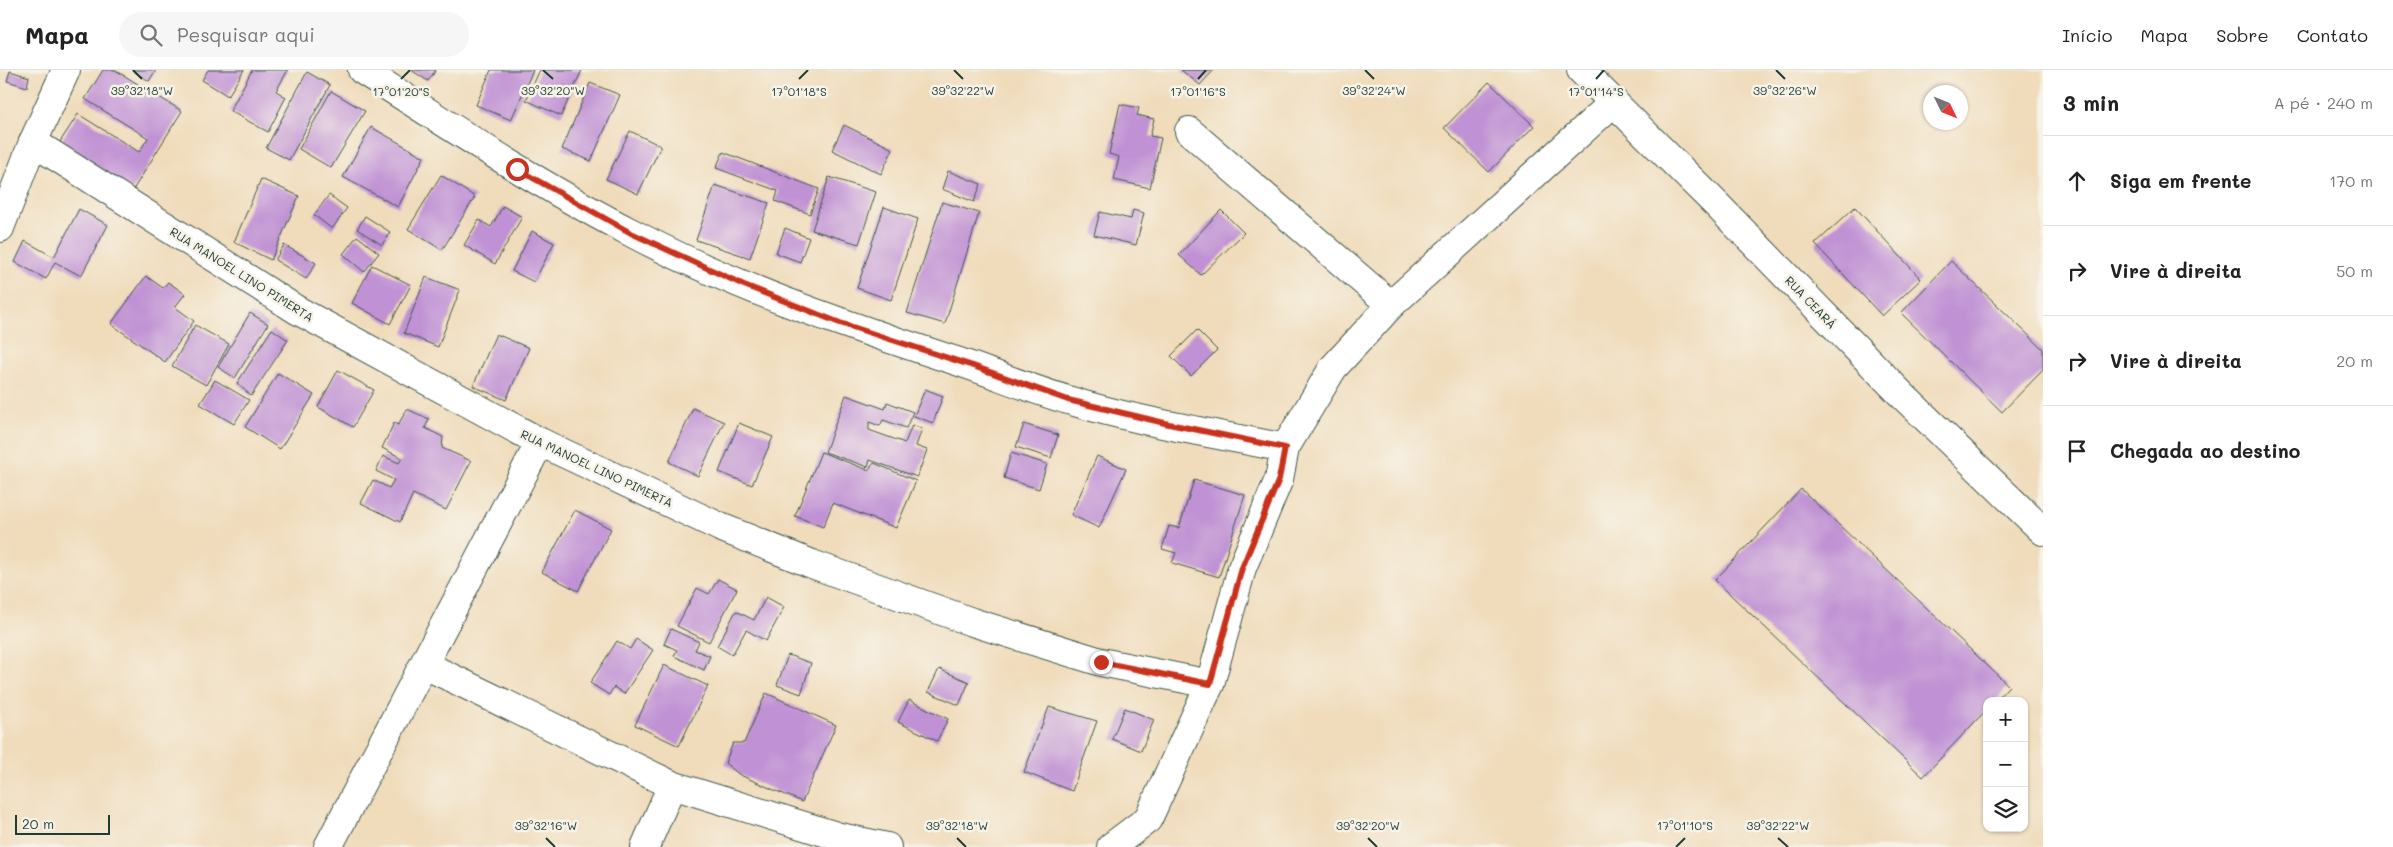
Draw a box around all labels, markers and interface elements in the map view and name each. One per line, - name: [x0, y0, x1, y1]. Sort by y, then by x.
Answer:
- search box: [119, 12, 469, 57]
- text: Mapa: [25, 19, 89, 50]
- icon: search: [137, 21, 165, 49]
- text: Pesquisar aqui: [177, 22, 315, 47]
- text: Início: [2062, 23, 2112, 47]
- text: Mapa: [2140, 23, 2188, 47]
- text: Sobre: [2216, 23, 2269, 47]
- text: Contato: [2297, 23, 2368, 47]
- text: 39°32'18"W: [111, 82, 173, 98]
- text: 39°32'20"W: [521, 82, 585, 98]
- text: 39°32'22"W: [931, 82, 995, 98]
- text: 39°32'24"W: [1342, 82, 1406, 98]
- text: 39°32'26"W: [1753, 82, 1817, 98]
- text: 17°01'20"S: [372, 83, 430, 99]
- text: 17°01'18"S: [771, 83, 827, 99]
- text: 17°01'16"S: [1170, 83, 1226, 99]
- text: 17°01'14"S: [1568, 83, 1624, 99]
- north arrow: [1923, 85, 1968, 130]
- text: 3 min: [2063, 89, 2119, 116]
- text: A pé · 240 m: [2274, 92, 2373, 113]
- route start: [506, 158, 529, 181]
- icon: ahead: [2063, 167, 2091, 195]
- text: Siga em frente: [2110, 168, 2251, 193]
- text: 170 m: [2329, 170, 2373, 191]
- street label: RUA MANOEL LINO PIMERTA: [167, 223, 317, 325]
- icon: right: [2063, 257, 2091, 285]
- text: Vire à direita: [2110, 258, 2242, 283]
- text: 50 m: [2336, 260, 2373, 281]
- street label: RUA CEARÁ: [1782, 272, 1840, 332]
- icon: right: [2063, 347, 2091, 375]
- text: Vire à direita: [2110, 348, 2242, 373]
- text: 20 m: [2336, 350, 2373, 371]
- street label: RUA MANOEL LINO PIMERTA: [518, 426, 676, 510]
- icon: arrive: [2063, 437, 2091, 465]
- text: Chegada ao destino: [2110, 438, 2300, 463]
- route end: [1090, 651, 1113, 674]
- map controls: [1983, 697, 2028, 832]
- button: +: [1983, 697, 2028, 742]
- button: −: [1983, 742, 2028, 787]
- button: layers: [1983, 787, 2028, 832]
- scale bar: [15, 812, 110, 835]
- text: 20 m: [22, 814, 54, 833]
- text: 39°32'16"W: [515, 817, 577, 833]
- text: 39°32'18"W: [926, 817, 988, 833]
- text: 39°32'20"W: [1336, 817, 1400, 833]
- text: 17°01'10"S: [1657, 817, 1713, 833]
- text: 39°32'22"W: [1746, 817, 1810, 833]

